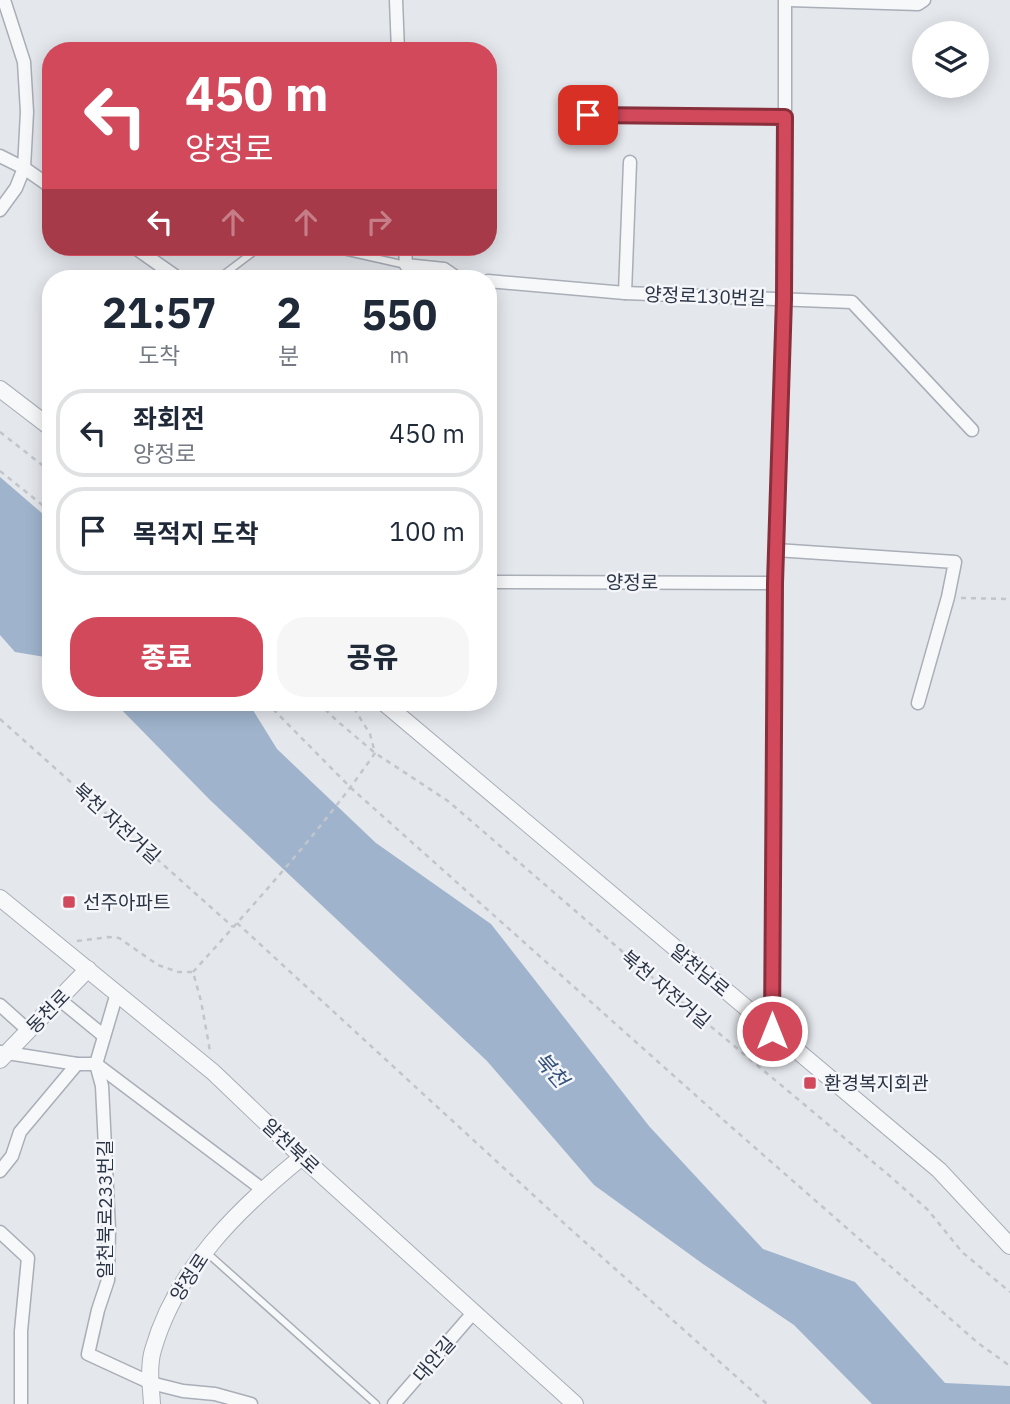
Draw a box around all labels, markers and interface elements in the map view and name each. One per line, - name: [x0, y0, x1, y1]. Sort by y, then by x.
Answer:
- map controls: [912, 21, 989, 98]
- button: layers: [912, 21, 989, 98]
- text: 450 m: [185, 61, 329, 124]
- icon: left: [70, 70, 161, 161]
- pin: [558, 85, 618, 145]
- icon: arrive: [569, 96, 607, 134]
- text: 양정로: [185, 127, 273, 169]
- icon: left: [141, 203, 179, 241]
- icon: ahead: [214, 203, 252, 241]
- icon: ahead: [287, 203, 325, 241]
- icon: right: [360, 203, 398, 241]
- street label: 양정로130번길: [644, 282, 766, 310]
- text: 21:57: [102, 285, 217, 340]
- text: 2: [276, 285, 302, 340]
- text: 550: [362, 287, 437, 342]
- text: m: [389, 339, 409, 369]
- text: 도착: [138, 340, 180, 370]
- text: 분: [278, 340, 300, 370]
- text: 좌회전: [133, 401, 205, 435]
- icon: left: [74, 414, 112, 452]
- text: 450 m: [389, 416, 465, 450]
- text: 양정로: [133, 438, 196, 468]
- icon: arrive: [74, 512, 112, 550]
- text: 100 m: [389, 514, 465, 548]
- text: 목적지 도착: [133, 516, 259, 550]
- street label: 양정로: [606, 570, 658, 594]
- button: 종료: [70, 617, 263, 697]
- button: 공유: [277, 617, 469, 697]
- street label: 북천 자전거길: [68, 777, 166, 869]
- place label: 선주아파트: [83, 890, 170, 914]
- marker: 선주아파트: [61, 894, 77, 910]
- street label: 알천남로: [666, 938, 734, 1002]
- street label: 북천 자전거길: [616, 945, 716, 1033]
- street label: 동천로: [21, 984, 75, 1038]
- position arrow: [735, 994, 809, 1068]
- water label: 북천: [529, 1046, 577, 1095]
- place label: 환경복지회관: [824, 1071, 929, 1095]
- marker: 환경복지회관: [802, 1075, 818, 1091]
- street label: 알천북로: [257, 1113, 325, 1179]
- street label: 알천북로233번길: [93, 1139, 117, 1279]
- street label: 양정로: [165, 1248, 213, 1306]
- street label: 대안길: [408, 1331, 460, 1387]

